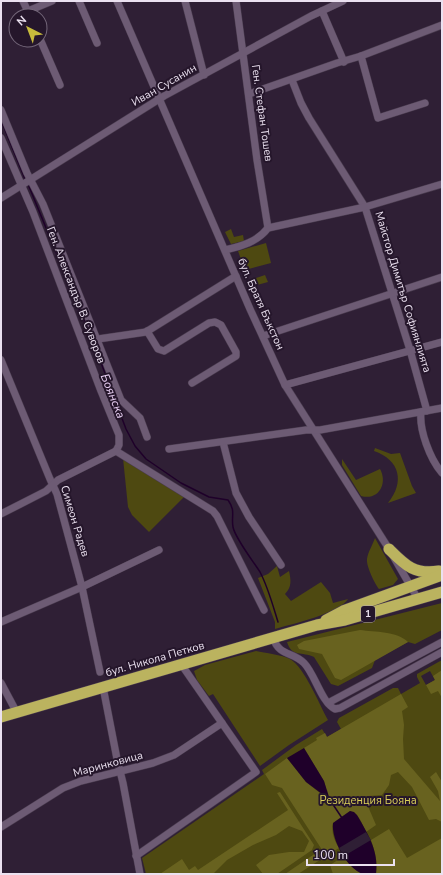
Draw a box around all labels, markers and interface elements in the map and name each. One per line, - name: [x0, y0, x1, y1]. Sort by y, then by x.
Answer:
- north arrow: [8, 8, 48, 48]
- text: N: [14, 13, 30, 29]
- street label: Иван Сусанин: [129, 60, 199, 110]
- street label: Ген. Стефан Тошев: [248, 64, 276, 162]
- street label: Майстор Димитър Софиянлията: [371, 210, 435, 374]
- street label: Ген. Александър В. Суворов: [43, 224, 109, 366]
- street label: бул. Братя Бъкстон: [234, 256, 288, 352]
- water label: Боянска: [97, 371, 129, 421]
- street label: Симеон Радев: [57, 484, 93, 558]
- road number: 1: [361, 606, 375, 622]
- street label: бул. Никола Петков: [104, 638, 206, 680]
- street label: Маринковица: [71, 747, 145, 781]
- park label: Резиденция Бояна: [319, 793, 417, 808]
- scale bar: [307, 841, 394, 867]
- text: 100 m: [313, 847, 348, 863]

